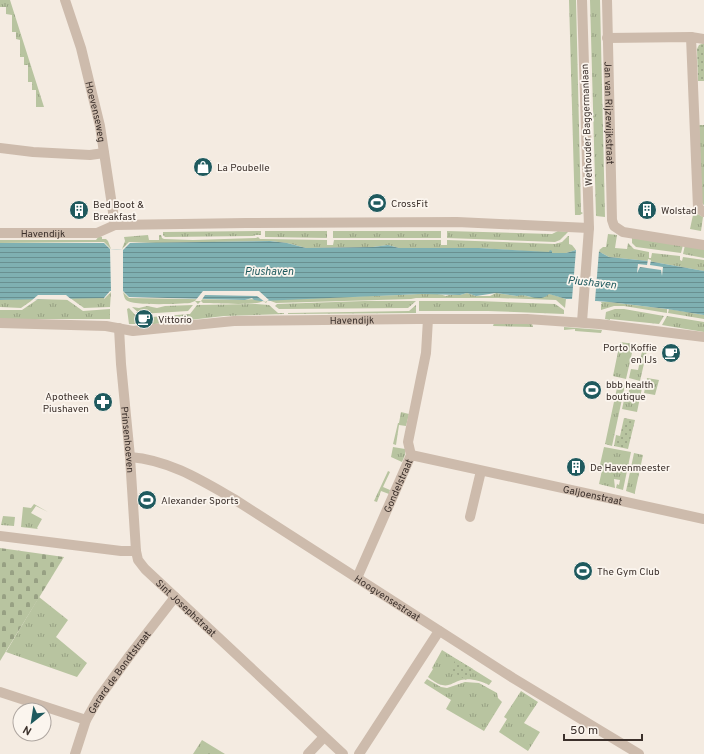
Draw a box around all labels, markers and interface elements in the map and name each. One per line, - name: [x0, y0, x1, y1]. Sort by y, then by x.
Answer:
- street label: Jan van Rijzewijkstraat: [600, 61, 616, 165]
- street label: Wethouder Baggermanlaan: [579, 64, 596, 186]
- street label: Hoevenseweg: [81, 80, 107, 143]
- shop icon: La Poubelle: [192, 156, 214, 178]
- place label: La Poubelle: [217, 162, 270, 175]
- sports icon: CrossFit: [366, 192, 388, 214]
- place label: CrossFit: [391, 198, 428, 211]
- building icon: Bed Boot & Breakfast: [68, 199, 90, 221]
- place label: Bed Boot & Breakfast: [93, 199, 144, 224]
- building icon: Wolstad: [636, 199, 658, 221]
- place label: Wolstad: [661, 205, 697, 218]
- street label: Havendijk: [21, 228, 65, 241]
- water label: Piushaven: [245, 265, 293, 279]
- water label: Piushaven: [567, 273, 617, 293]
- cafe icon: Vittorio: [133, 308, 155, 330]
- place label: Vittorio: [158, 314, 192, 327]
- street label: Havendijk: [330, 314, 374, 328]
- place label: Porto Koffie en IJs: [603, 342, 657, 367]
- cafe icon: Porto Koffie en IJs: [660, 342, 682, 364]
- sports icon: bbb health boutique: [581, 379, 603, 401]
- place label: bbb health boutique: [606, 379, 653, 404]
- place label: Apotheek Piushaven: [43, 391, 89, 416]
- pharmacy icon: Apotheek Piushaven: [92, 391, 114, 413]
- street label: Prinsenhoeven: [117, 406, 136, 473]
- building icon: De Havenmeester: [565, 456, 587, 478]
- street label: Gondelstraat: [381, 457, 417, 515]
- place label: De Havenmeester: [590, 462, 670, 475]
- street label: Galjoenstraat: [562, 483, 624, 509]
- sports icon: Alexander Sports: [136, 489, 158, 511]
- place label: Alexander Sports: [161, 495, 239, 508]
- sports icon: The Gym Club: [572, 560, 594, 582]
- place label: The Gym Club: [597, 566, 660, 579]
- street label: Hoogvensestraat: [351, 573, 423, 625]
- street label: Sint Josephstraat: [152, 577, 219, 640]
- street label: Gerard de Bondtstraat: [86, 628, 155, 717]
- north arrow: [12, 702, 52, 742]
- scale bar: [564, 716, 642, 742]
- text: N: [21, 722, 34, 738]
- text: 50 m: [570, 723, 598, 739]

